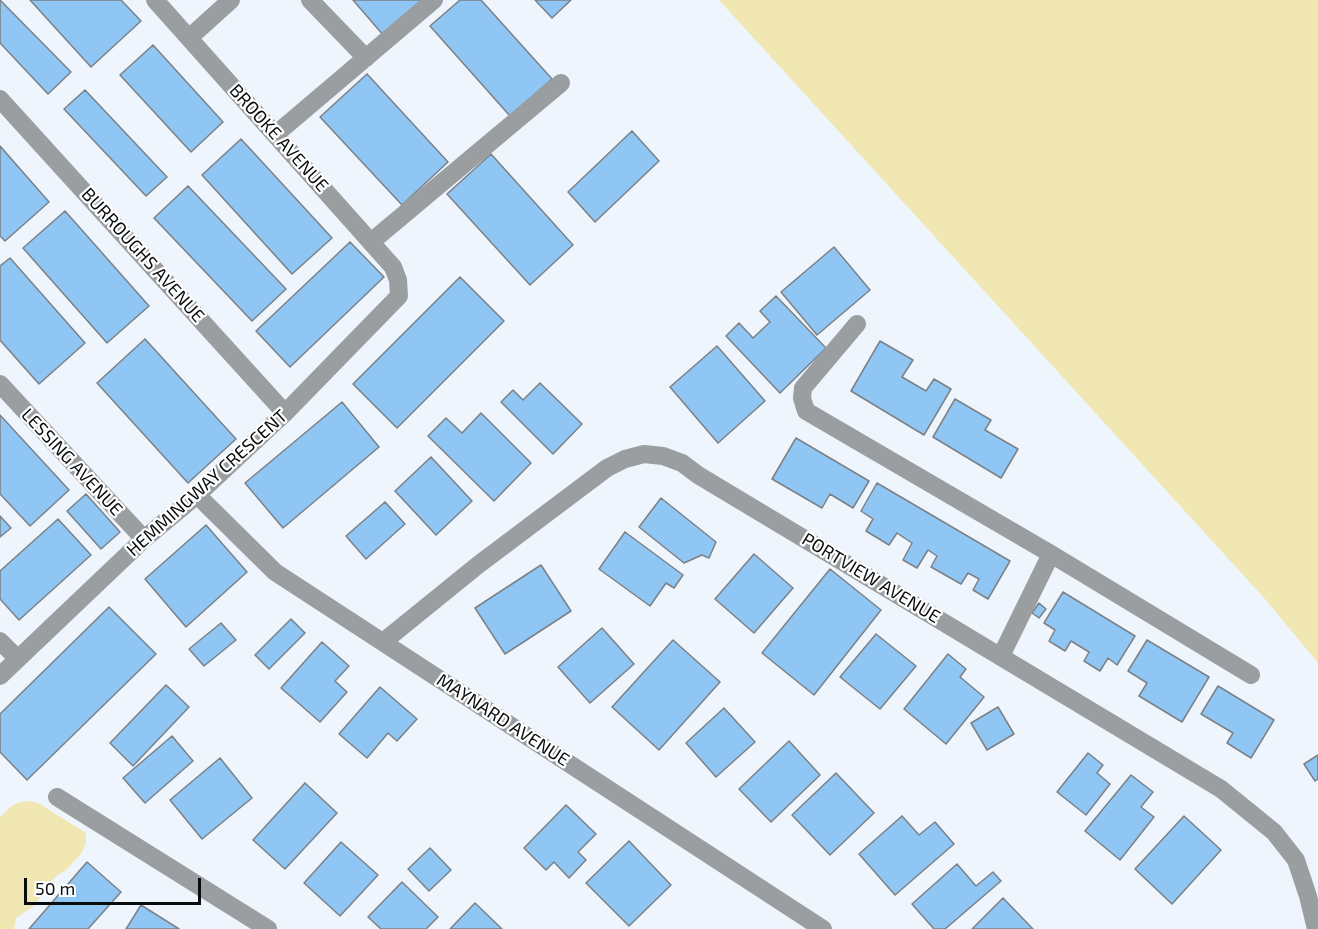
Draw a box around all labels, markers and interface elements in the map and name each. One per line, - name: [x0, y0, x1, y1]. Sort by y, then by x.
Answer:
- street label: BROOKE AVENUE: [225, 80, 333, 196]
- street label: BURROUGHS AVENUE: [77, 183, 209, 327]
- street label: LESSING AVENUE: [17, 404, 127, 520]
- street label: HEMMINGWAY CRESCENT: [122, 405, 292, 561]
- street label: PORTVIEW AVENUE: [798, 528, 944, 628]
- street label: MAYNARD AVENUE: [433, 669, 573, 771]
- scale bar: [27, 866, 204, 904]
- text: 50 m: [35, 877, 75, 899]

